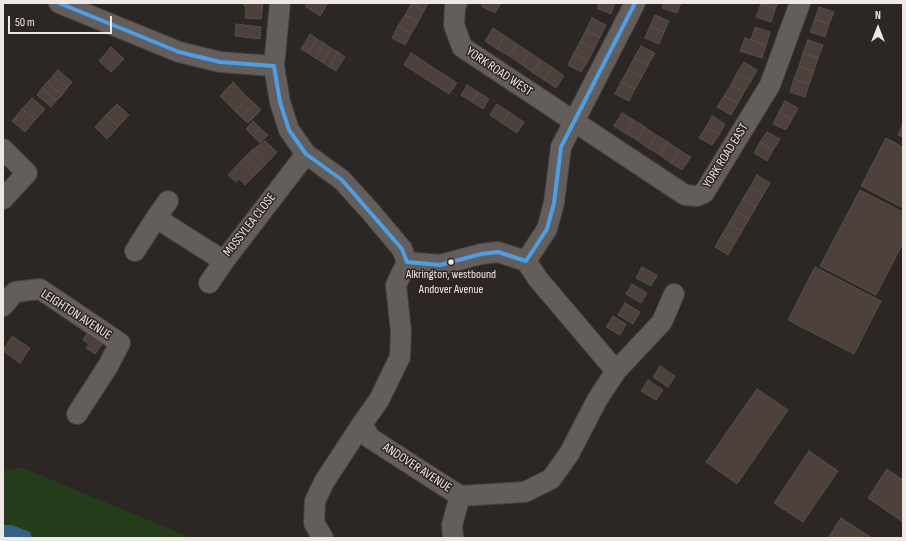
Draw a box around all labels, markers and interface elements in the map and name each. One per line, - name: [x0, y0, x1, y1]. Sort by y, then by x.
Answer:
- scale bar: [10, 8, 114, 34]
- north arrow: [858, 8, 898, 48]
- text: N: [875, 9, 881, 22]
- text: 50 m: [15, 15, 35, 30]
- street label: YORK ROAD WEST: [463, 44, 535, 100]
- street label: YORK ROAD EAST: [700, 121, 752, 191]
- street label: MOSSYLEA CLOSE: [220, 190, 280, 260]
- marker: Alkrington, westbound Andover Avenue: [446, 257, 456, 267]
- place label: Alkrington, westbound Andover Avenue: [406, 268, 496, 296]
- street label: LEIGHTON AVENUE: [38, 286, 114, 344]
- street label: ANDOVER AVENUE: [380, 440, 454, 496]

